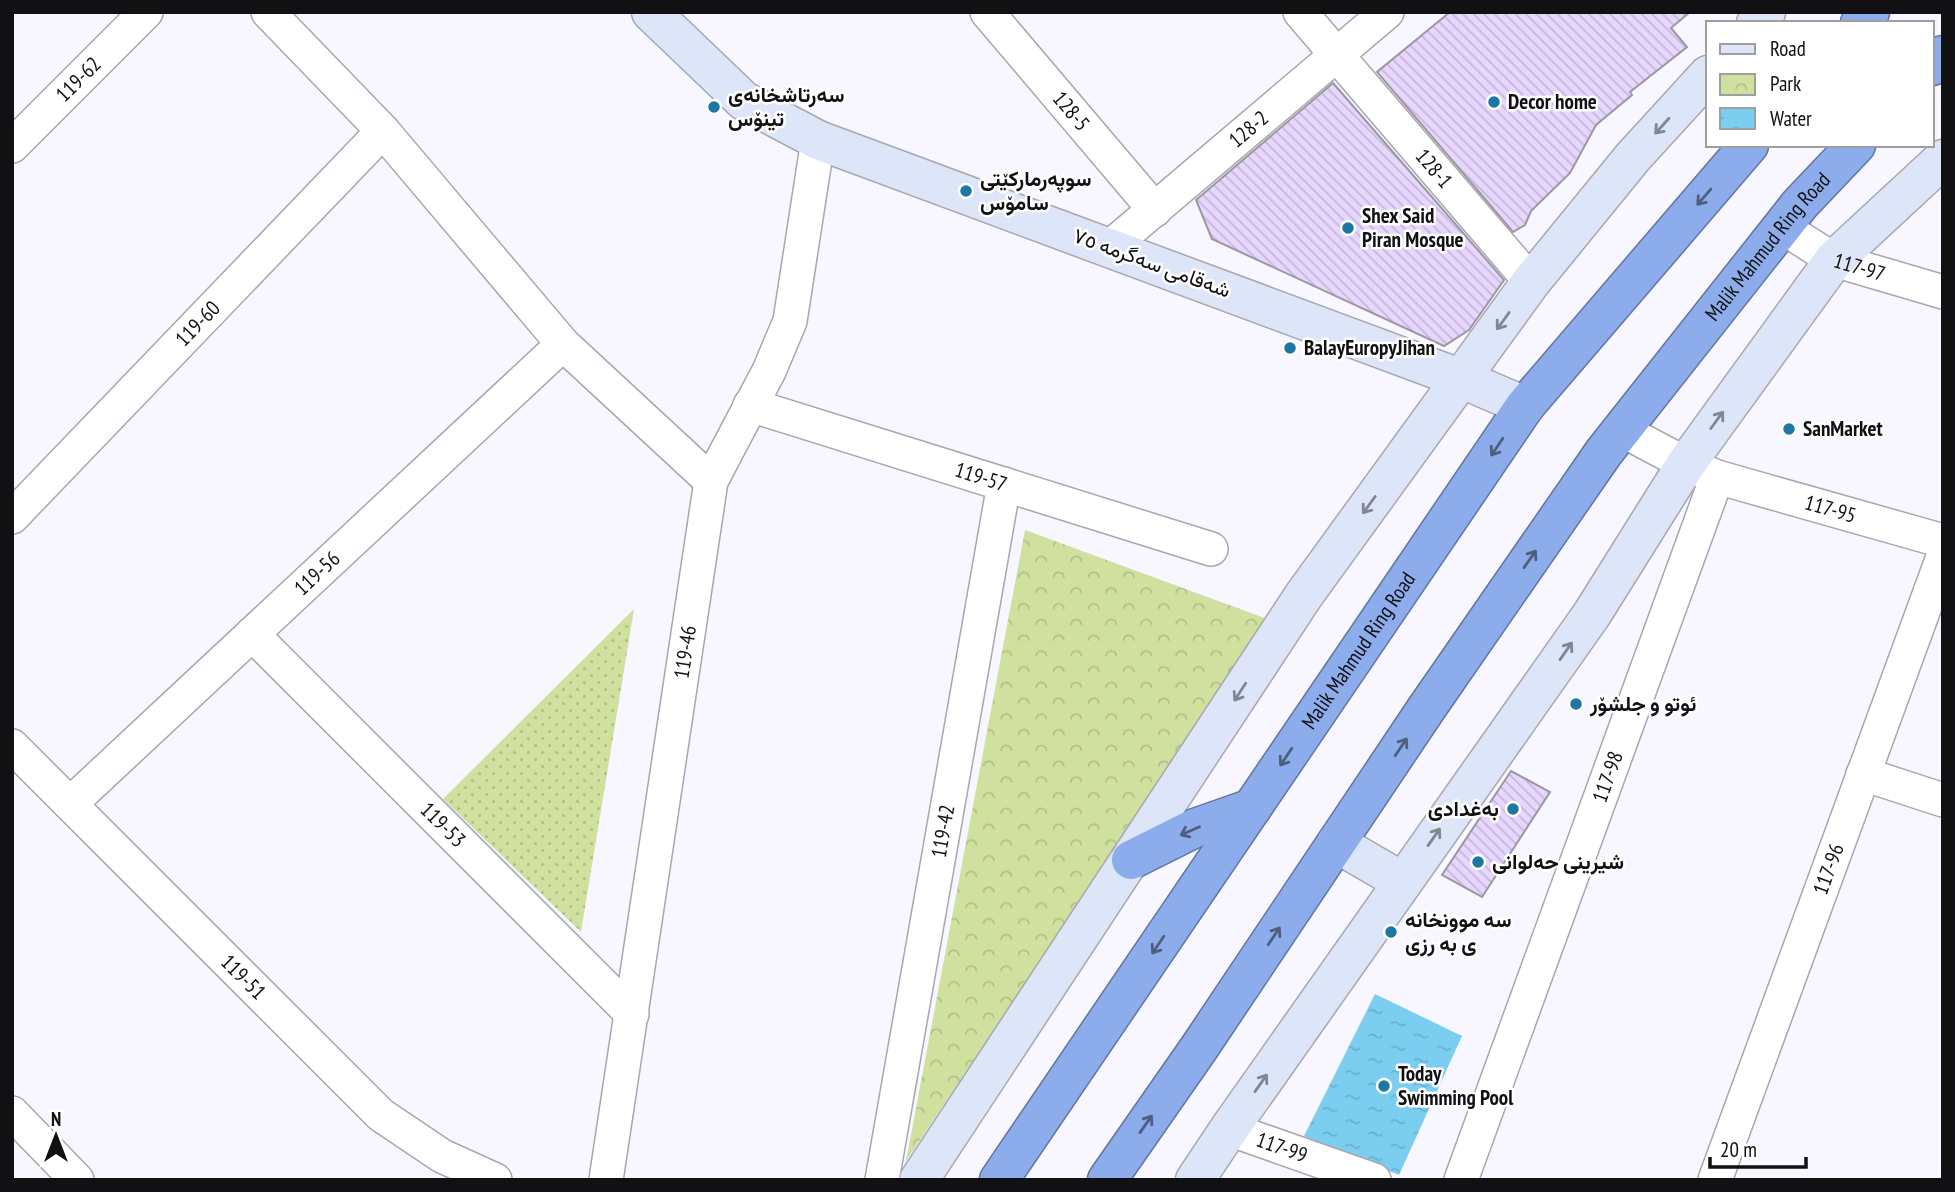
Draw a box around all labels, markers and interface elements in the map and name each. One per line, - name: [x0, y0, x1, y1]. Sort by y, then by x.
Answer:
- legend: [1706, 21, 1934, 147]
- text: Road: [1770, 35, 1806, 62]
- street label: 119-62: [50, 51, 107, 108]
- text: Park: [1770, 70, 1801, 97]
- place label: سەرتاشخانەی تینۆس: [728, 81, 844, 132]
- street label: 128-5: [1047, 85, 1096, 136]
- place label: Decor home: [1508, 88, 1597, 115]
- marker: Decor home: [1486, 94, 1502, 110]
- marker: سەرتاشخانەی تینۆس: [706, 99, 722, 115]
- street label: 128-2: [1223, 104, 1274, 153]
- text: Water: [1770, 105, 1812, 132]
- one-way arrow: [1654, 117, 1670, 135]
- street label: 128-1: [1410, 143, 1459, 194]
- place label: سوپەرمارکێتی سامۆس: [980, 165, 1091, 216]
- street label: Malik Mahmud Ring Road: [1699, 167, 1836, 326]
- marker: سوپەرمارکێتی سامۆس: [958, 183, 974, 199]
- one-way arrow: [1696, 188, 1712, 206]
- place label: Shex Said Piran Mosque: [1362, 202, 1464, 253]
- marker: Shex Said Piran Mosque: [1340, 220, 1356, 236]
- street label: شەقامی سەگرمە ٧٥: [1070, 222, 1235, 304]
- street label: 117-97: [1831, 247, 1888, 287]
- street label: 119-60: [169, 295, 226, 352]
- one-way arrow: [1496, 311, 1511, 330]
- place label: BalayEuropyJihan: [1304, 334, 1435, 361]
- marker: BalayEuropyJihan: [1282, 340, 1298, 356]
- one-way arrow: [1710, 411, 1725, 430]
- place label: SanMarket: [1803, 415, 1883, 442]
- marker: SanMarket: [1781, 421, 1797, 437]
- one-way arrow: [1490, 437, 1504, 457]
- street label: 119-57: [952, 456, 1011, 498]
- street label: 117-95: [1802, 489, 1859, 529]
- one-way arrow: [1362, 495, 1377, 514]
- street label: 119-56: [288, 545, 346, 601]
- one-way arrow: [1523, 550, 1537, 569]
- street label: Malik Mahmud Ring Road: [1295, 567, 1421, 734]
- street label: 119-46: [668, 623, 702, 680]
- one-way arrow: [1559, 642, 1573, 661]
- one-way arrow: [1233, 682, 1248, 701]
- place label: ئوتو و جلشۆر: [1589, 690, 1696, 717]
- marker: ئوتو و جلشۆر: [1568, 696, 1584, 712]
- one-way arrow: [1394, 737, 1408, 757]
- one-way arrow: [1279, 747, 1293, 766]
- street label: 117-98: [1586, 748, 1629, 806]
- place label: بەغدادی: [1428, 795, 1499, 822]
- street label: 119-53: [415, 796, 472, 853]
- marker: بەغدادی: [1505, 801, 1521, 817]
- street label: 119-42: [925, 803, 961, 860]
- one-way arrow: [1180, 825, 1201, 838]
- one-way arrow: [1427, 828, 1442, 847]
- street label: 117-96: [1807, 840, 1850, 898]
- place label: شیرینی ‌حەلوانی: [1492, 848, 1624, 875]
- marker: شیرینی ‌حەلوانی: [1470, 854, 1486, 870]
- place label: سه موونخانه ی به رزی: [1405, 906, 1512, 957]
- marker: سه موونخانه ی به رزی: [1383, 924, 1399, 940]
- one-way arrow: [1267, 927, 1282, 946]
- one-way arrow: [1151, 935, 1166, 954]
- street label: 119-51: [215, 948, 272, 1005]
- place label: Today Swimming Pool: [1398, 1060, 1514, 1111]
- one-way arrow: [1254, 1074, 1268, 1093]
- marker: Today Swimming Pool: [1376, 1078, 1392, 1094]
- north arrow: [21, 1101, 91, 1171]
- text: N: [51, 1107, 61, 1131]
- one-way arrow: [1139, 1114, 1153, 1134]
- street label: 117-99: [1253, 1126, 1311, 1169]
- scale bar: [1710, 1126, 1806, 1170]
- text: 20 m: [1720, 1136, 1757, 1163]

